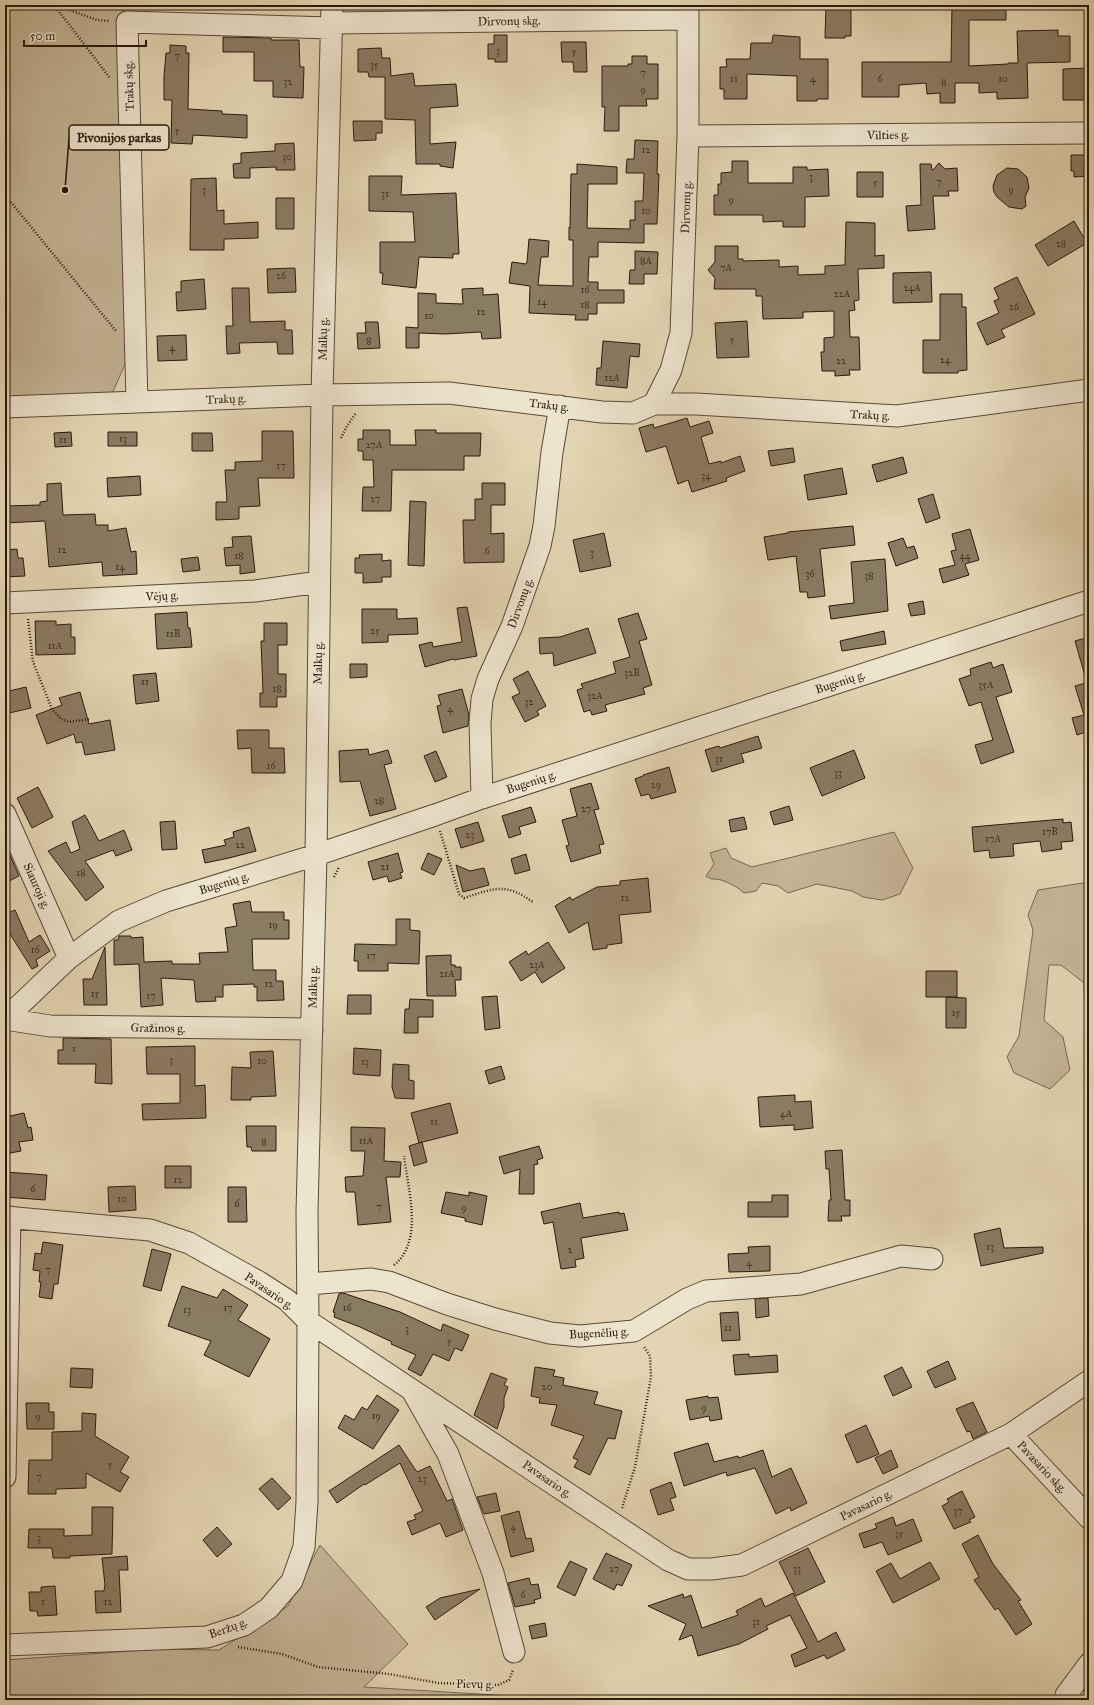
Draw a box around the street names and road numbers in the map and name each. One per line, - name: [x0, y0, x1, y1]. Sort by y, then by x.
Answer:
- street label: Dirvonų skg.: [478, 13, 540, 30]
- street label: Trakų skg.: [121, 61, 138, 111]
- street label: Vilties g.: [866, 128, 909, 143]
- street label: Dirvonų g.: [678, 180, 695, 234]
- street label: Malkų g.: [316, 317, 331, 361]
- street label: Trakų g.: [206, 391, 246, 408]
- street label: Trakų g.: [528, 396, 570, 415]
- street label: Trakų g.: [850, 407, 890, 424]
- street label: Dirvonų g.: [504, 576, 537, 631]
- street label: Vėjų g.: [144, 588, 179, 605]
- street label: Malkų g.: [311, 641, 326, 685]
- street label: Bugenių g.: [813, 667, 867, 698]
- street label: Bugenių g.: [504, 767, 558, 798]
- street label: Siauroji g.: [20, 861, 53, 912]
- street label: Bugenių g.: [197, 869, 251, 898]
- street label: Malkų g.: [306, 965, 321, 1009]
- street label: Gražinos g.: [130, 1021, 186, 1036]
- street label: Pavasario g.: [241, 1269, 296, 1313]
- street label: Bugenėlių g.: [569, 1324, 629, 1343]
- street label: Pavasario skg.: [1014, 1438, 1070, 1497]
- street label: Pavasario g.: [519, 1457, 574, 1501]
- street label: Pavasario g.: [838, 1486, 895, 1525]
- street label: Beržų g.: [207, 1615, 250, 1642]
- street label: Pievų g.: [456, 1677, 494, 1692]

